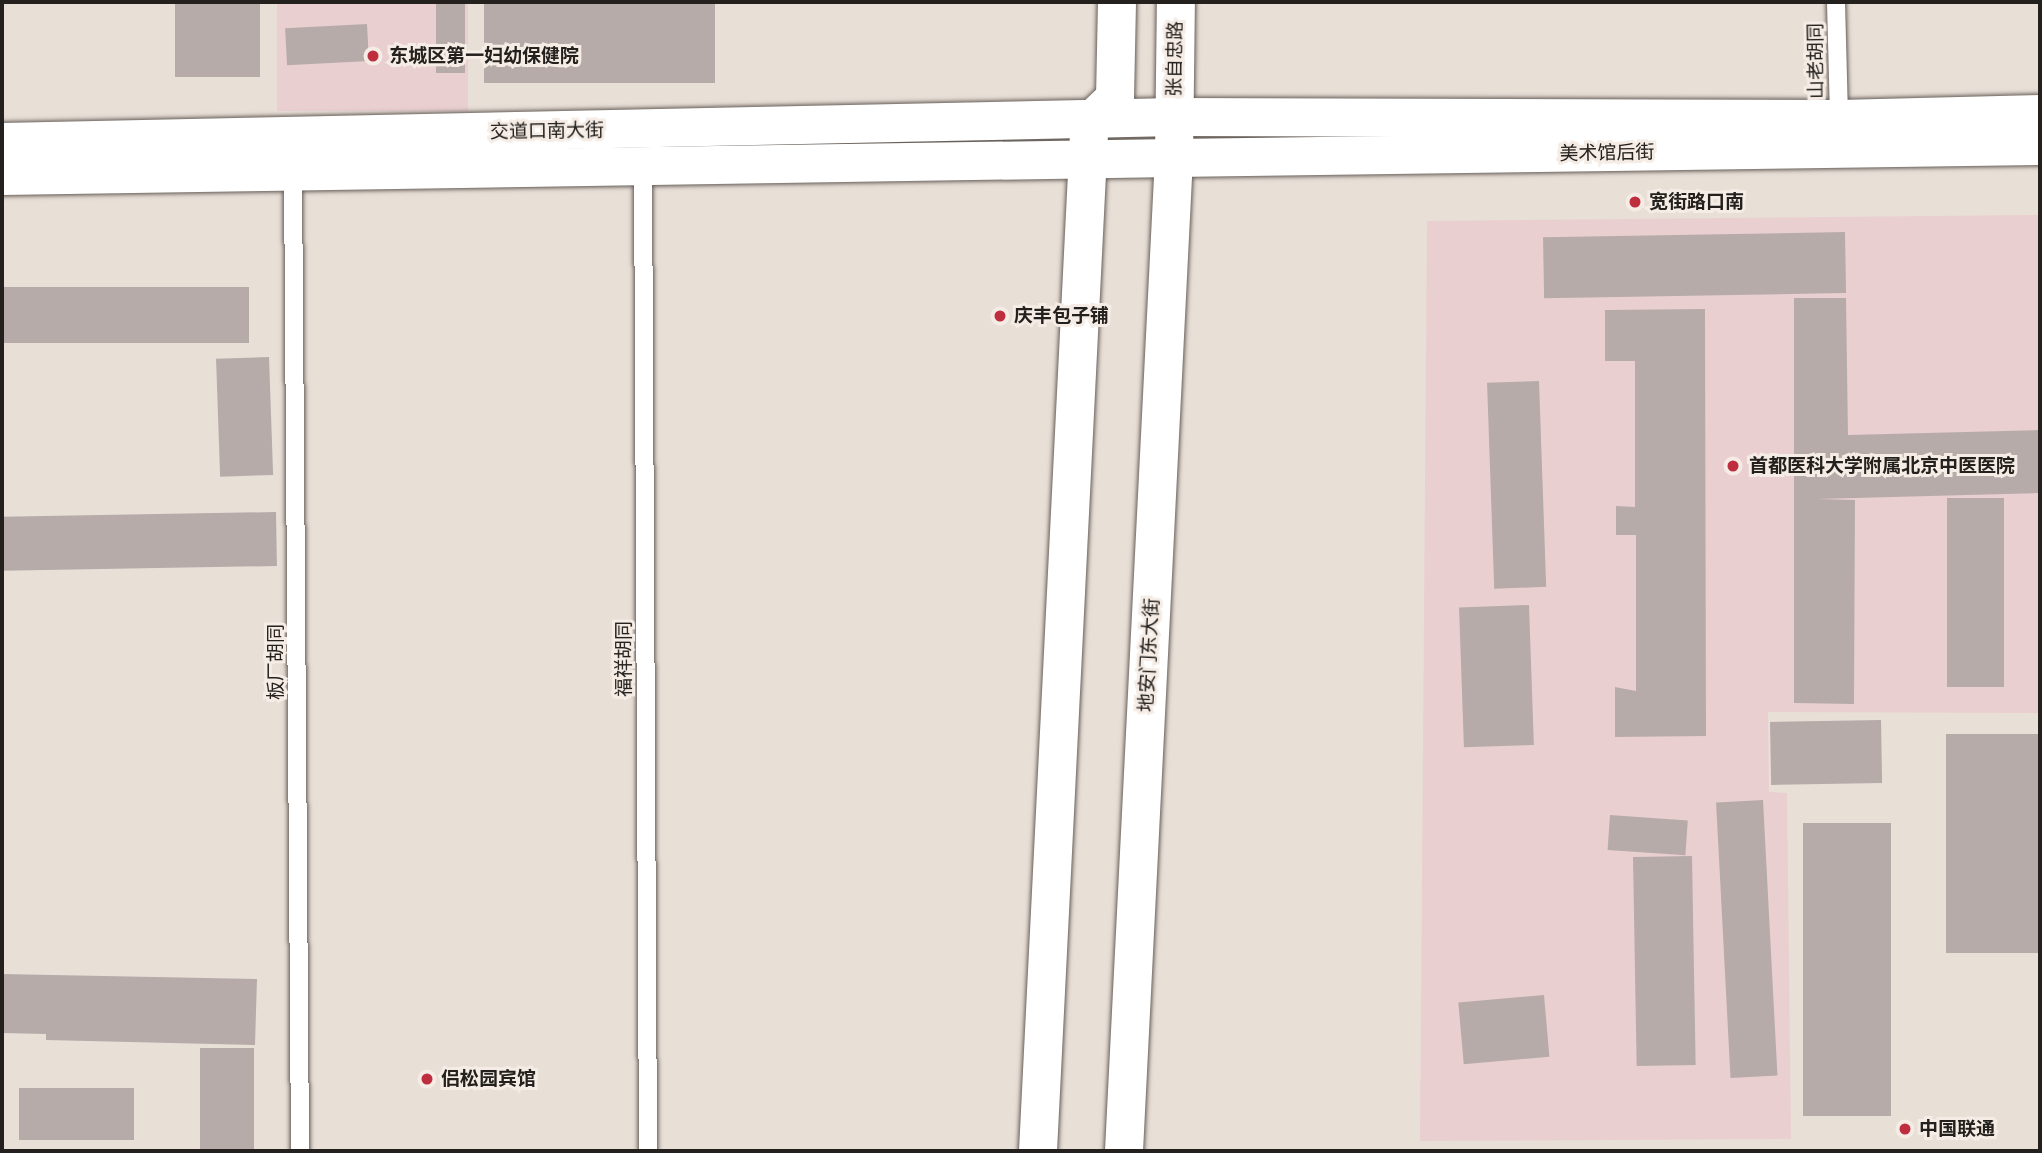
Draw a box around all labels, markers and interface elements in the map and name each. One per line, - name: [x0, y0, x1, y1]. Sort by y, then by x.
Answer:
- street label: 张自忠路: [1163, 21, 1187, 97]
- street label: 山老胡同: [1804, 23, 1828, 99]
- place label: 东城区第一妇幼保健院: [389, 45, 579, 67]
- marker: 东城区第一妇幼保健院: [363, 46, 383, 66]
- street label: 交道口南大街: [490, 119, 604, 143]
- street label: 美术馆后街: [1559, 141, 1655, 165]
- place label: 宽街路口南: [1649, 191, 1744, 213]
- marker: 宽街路口南: [1627, 194, 1643, 210]
- place label: 庆丰包子铺: [1014, 305, 1109, 327]
- marker: 庆丰包子铺: [992, 308, 1008, 324]
- place label: 首都医科大学附属北京中医医院: [1749, 455, 2015, 477]
- marker: 首都医科大学附属北京中医医院: [1723, 456, 1743, 476]
- street label: 地安门东大街: [1135, 597, 1163, 713]
- street label: 福祥胡同: [613, 621, 635, 697]
- street label: 板厂胡同: [265, 624, 287, 700]
- place label: 侣松园宾馆: [441, 1068, 536, 1090]
- marker: 侣松园宾馆: [419, 1071, 435, 1087]
- place label: 中国联通: [1919, 1118, 1995, 1140]
- marker: 中国联通: [1897, 1121, 1913, 1137]

